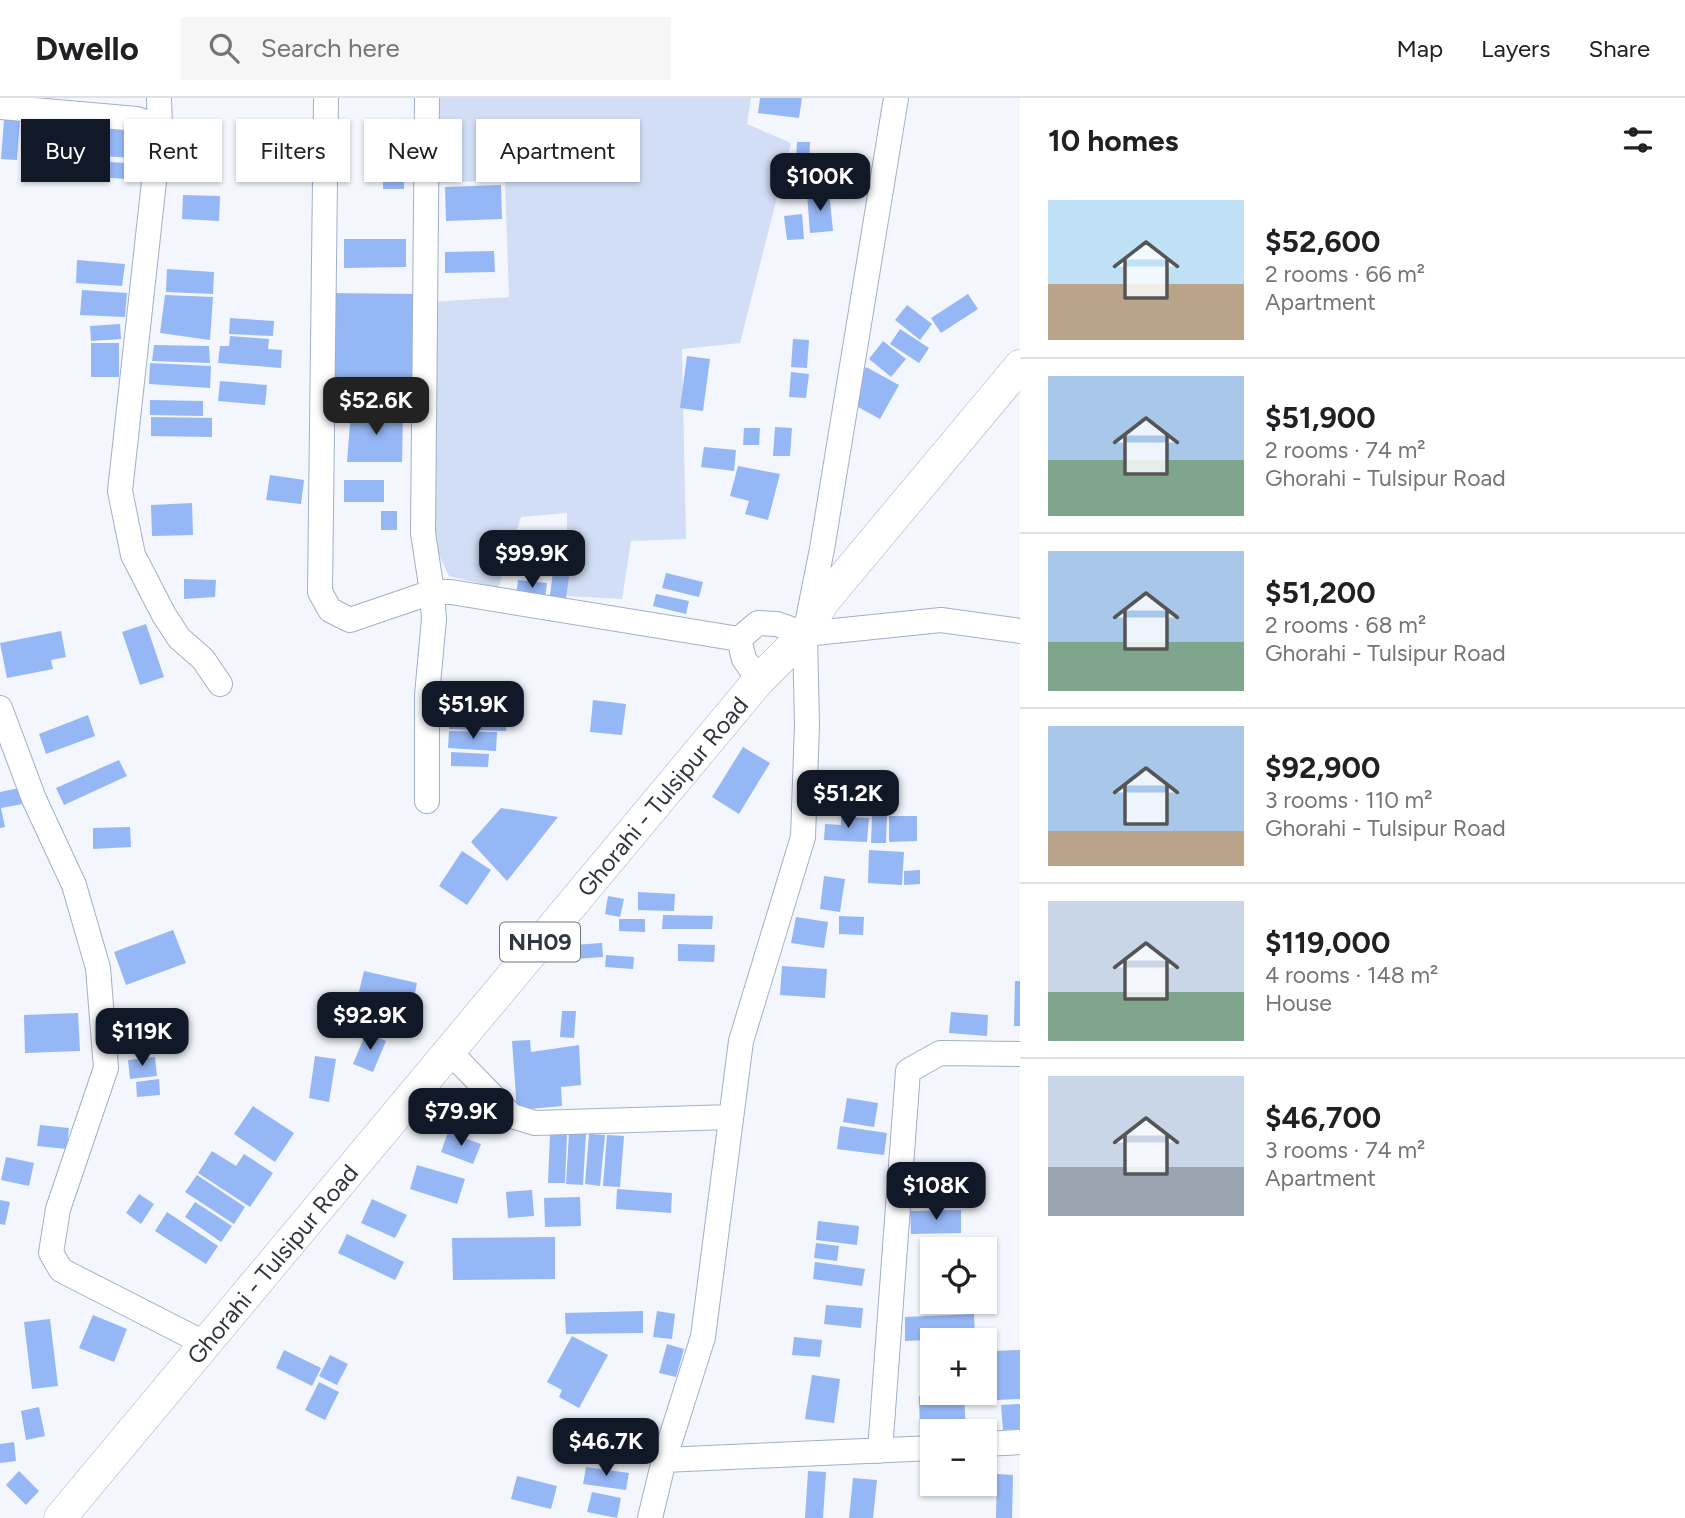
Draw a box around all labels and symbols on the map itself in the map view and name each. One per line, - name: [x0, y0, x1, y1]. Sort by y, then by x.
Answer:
- pin: $100K: [771, 153, 869, 213]
- pin: $52.6K: [319, 378, 433, 437]
- pin: $99.9K: [475, 531, 589, 590]
- pin: $51.9K: [416, 682, 530, 741]
- street label: Ghorahi - Tulsipur Road: [570, 690, 754, 902]
- pin: $51.2K: [791, 770, 905, 830]
- road number: NH09: [500, 922, 580, 962]
- pin: $92.9K: [313, 992, 427, 1052]
- pin: $119K: [93, 1009, 191, 1068]
- pin: $79.9K: [404, 1088, 518, 1148]
- street label: Ghorahi - Tulsipur Road: [180, 1158, 364, 1370]
- pin: $108K: [887, 1162, 985, 1222]
- pin: $46.7K: [549, 1418, 663, 1478]

